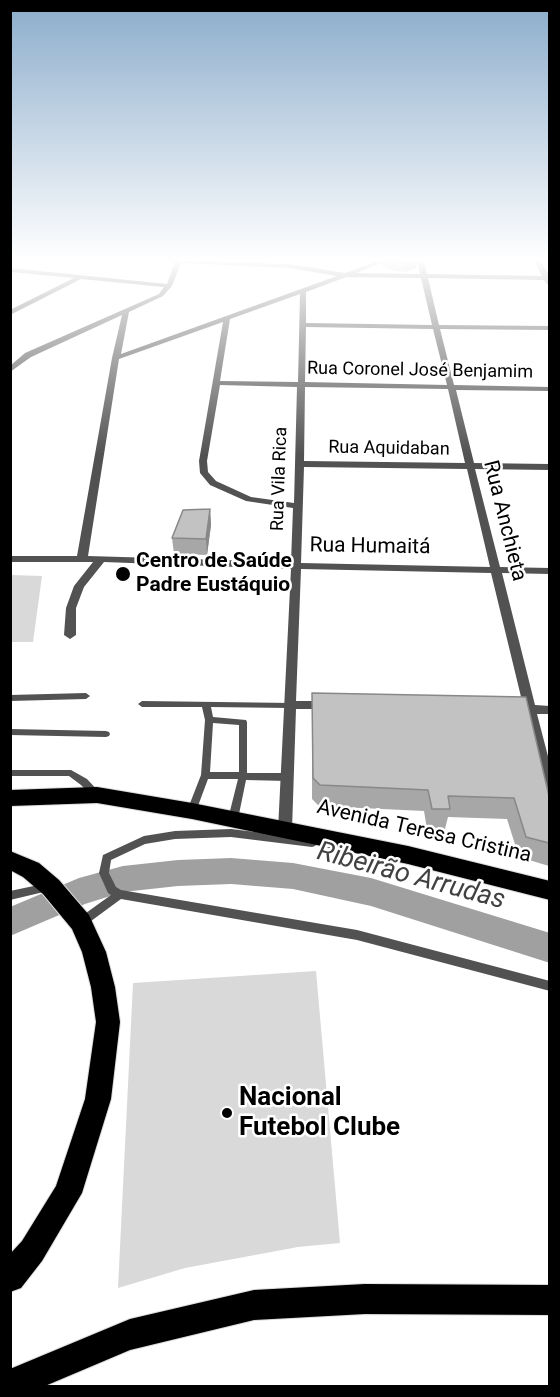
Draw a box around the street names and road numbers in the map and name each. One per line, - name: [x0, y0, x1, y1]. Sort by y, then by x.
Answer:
- street label: Rua Coronel José Benjamim: [307, 358, 533, 384]
- street label: Rua Vila Rica: [267, 426, 293, 532]
- street label: Rua Aquidaban: [328, 437, 450, 461]
- street label: Rua Anchieta: [477, 458, 531, 584]
- street label: Rua Humaitá: [309, 533, 431, 561]
- street label: Avenida Teresa Cristina: [314, 795, 534, 869]

